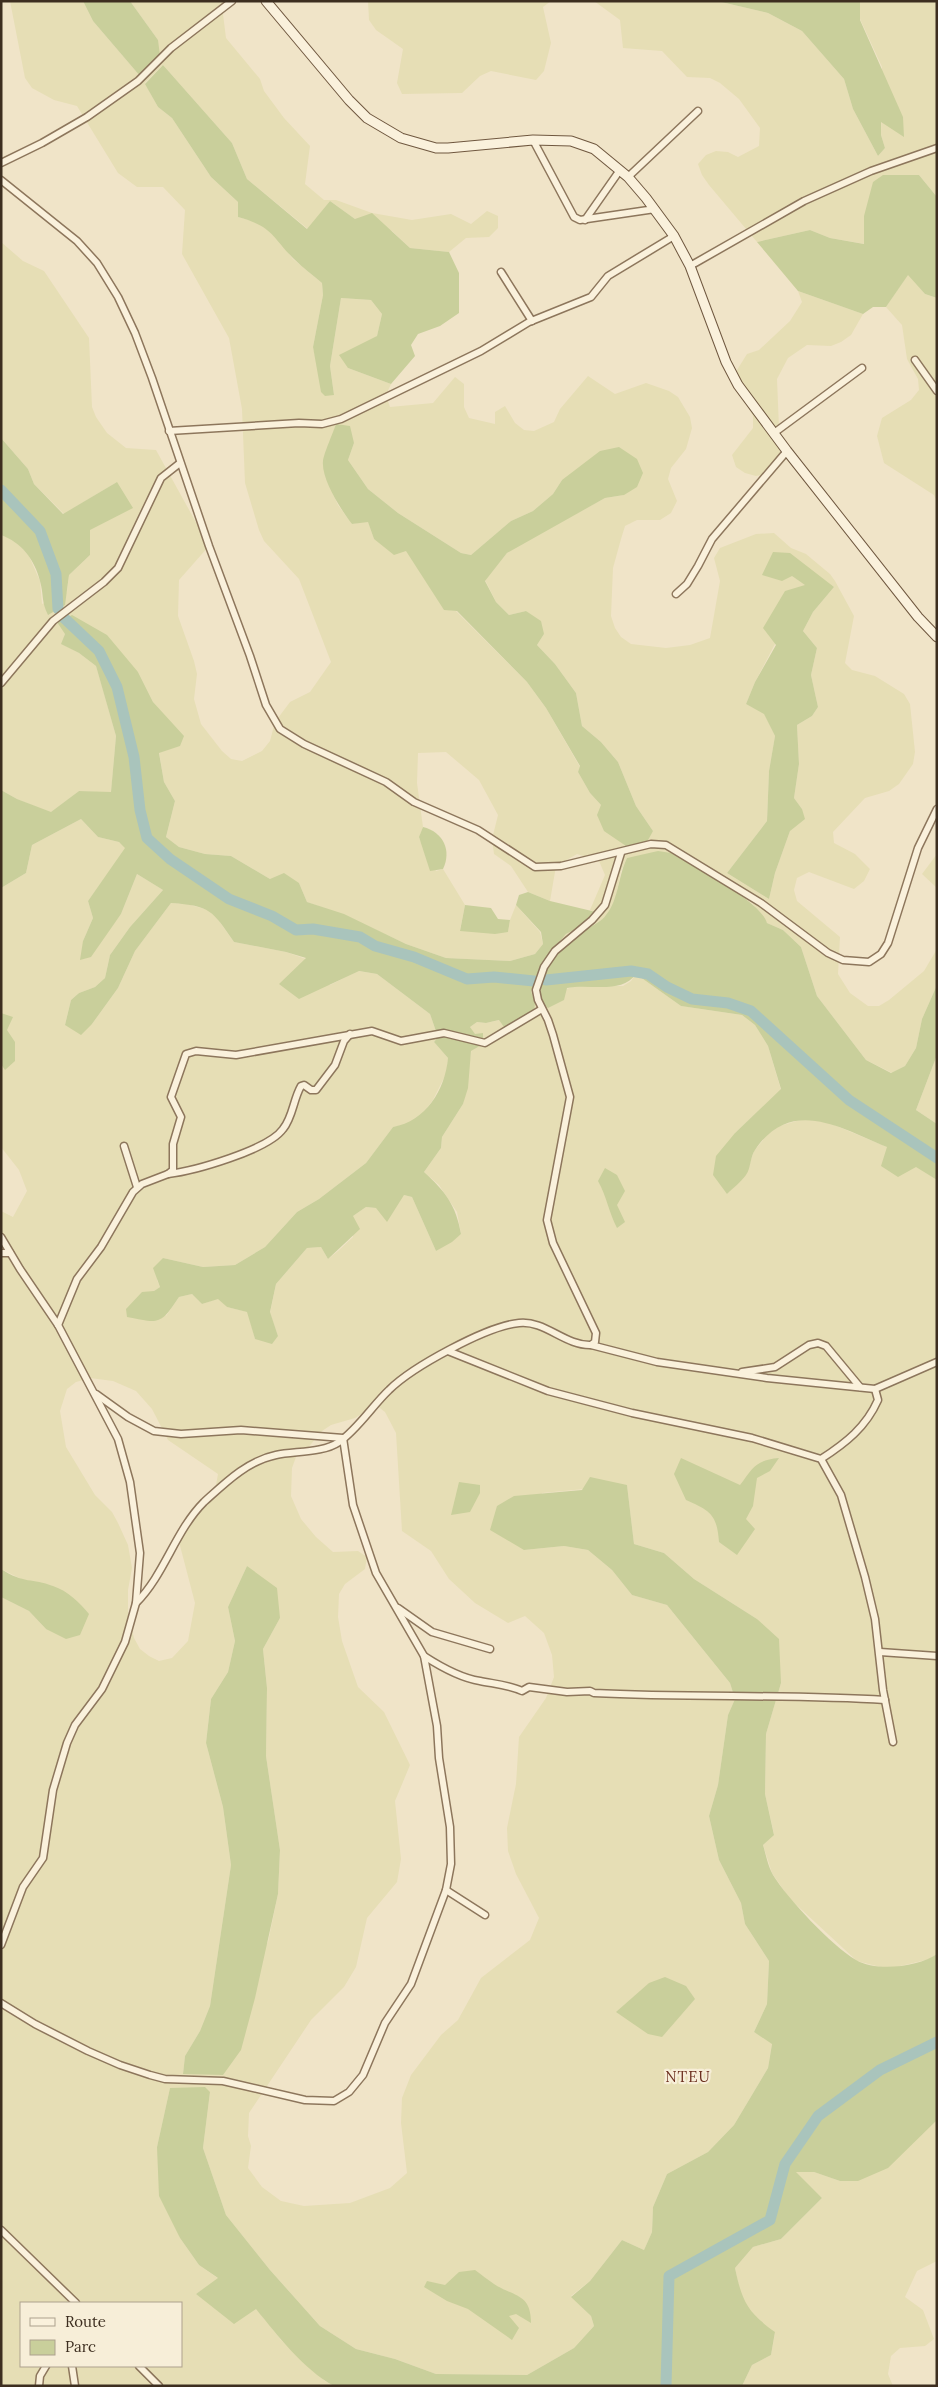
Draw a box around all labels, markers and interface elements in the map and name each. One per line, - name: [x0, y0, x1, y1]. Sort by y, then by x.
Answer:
- district label: NTEU: [665, 2067, 711, 2086]
- legend: [20, 2302, 182, 2367]
- text: Route: [65, 2312, 106, 2331]
- text: Parc: [65, 2337, 96, 2356]

